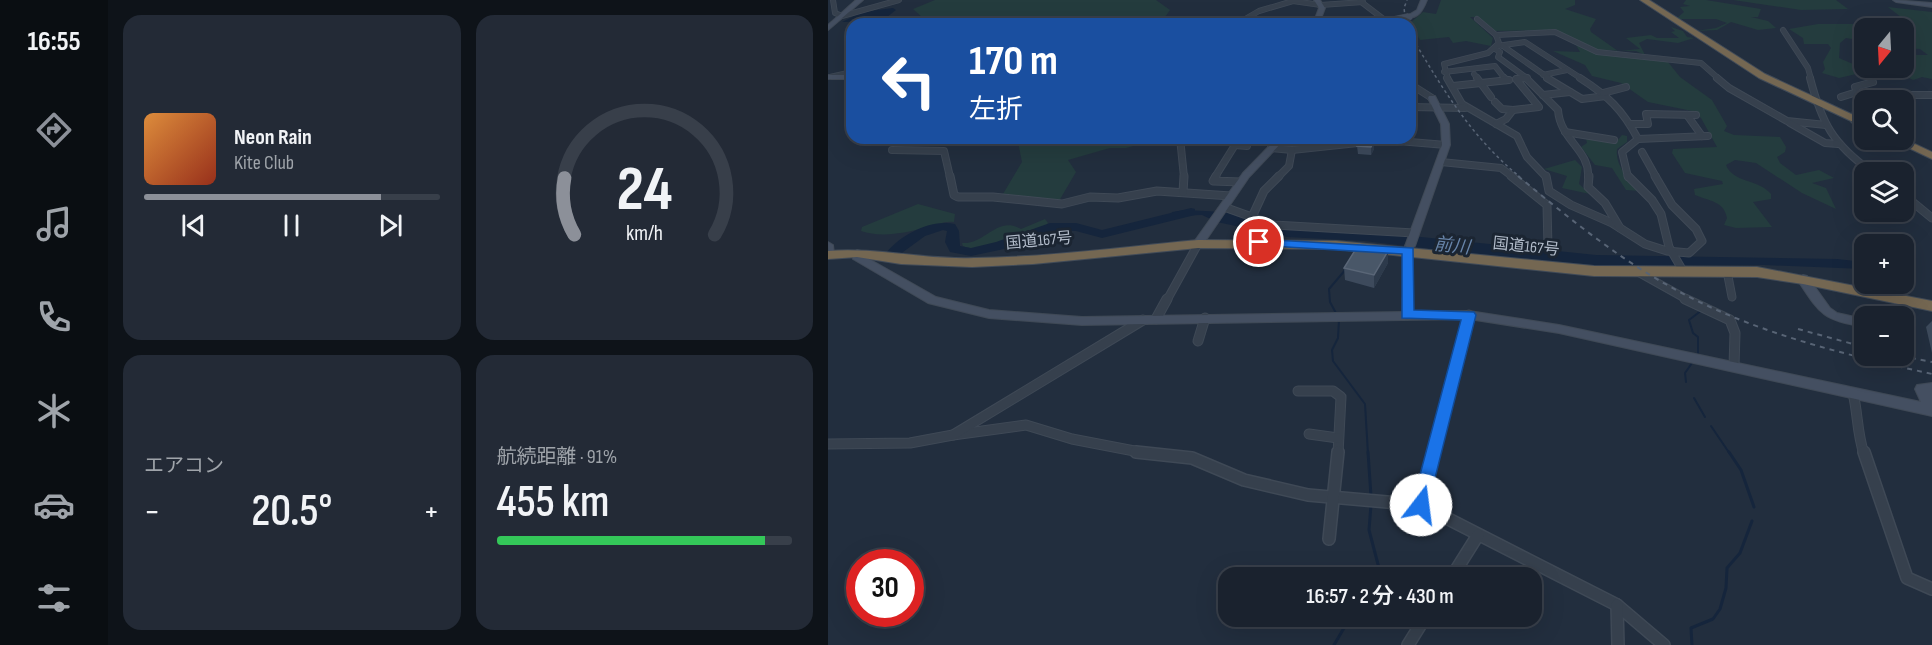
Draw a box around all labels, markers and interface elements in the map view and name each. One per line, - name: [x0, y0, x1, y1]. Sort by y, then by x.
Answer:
- north arrow: [1854, 18, 1914, 78]
- map controls: [1854, 18, 1914, 366]
- text: 16:55: [27, 26, 81, 58]
- text: 170 m: [969, 36, 1058, 87]
- icon: left: [870, 42, 948, 120]
- button: search: [1854, 90, 1914, 150]
- text: 左折: [969, 94, 1023, 126]
- icon: directions: [33, 109, 75, 151]
- text: Neon Rain: [234, 124, 312, 151]
- text: Kite Club: [234, 151, 294, 175]
- text: 24: [616, 153, 672, 228]
- button: layers: [1854, 162, 1914, 222]
- icon: music: [33, 203, 75, 245]
- icon: previous: [177, 209, 210, 242]
- icon: pause: [275, 209, 308, 242]
- icon: next: [374, 209, 407, 242]
- pin: [1233, 216, 1284, 267]
- text: km/h: [626, 221, 663, 246]
- icon: arrive: [1242, 225, 1275, 258]
- street label: 国道167号: [1005, 229, 1073, 253]
- water label: 前川: [1433, 234, 1473, 259]
- street label: 国道167号: [1492, 234, 1560, 260]
- button: +: [1854, 234, 1914, 294]
- icon: phone: [33, 296, 75, 338]
- button: −: [1854, 306, 1914, 366]
- icon: climate: [33, 390, 75, 432]
- text: 航続距離 · 91%: [497, 445, 617, 469]
- text: エアコン: [144, 454, 224, 478]
- position arrow: [1389, 473, 1453, 537]
- text: 455 km: [497, 475, 609, 530]
- icon: car: [33, 484, 75, 526]
- text: 20.5°: [251, 484, 332, 539]
- text: −: [144, 492, 160, 532]
- text: +: [423, 492, 439, 532]
- speed limit sign: 30: [846, 549, 924, 627]
- icon: filters: [33, 577, 75, 619]
- text: 16:57 · 2 分 · 430 m: [1306, 583, 1454, 610]

